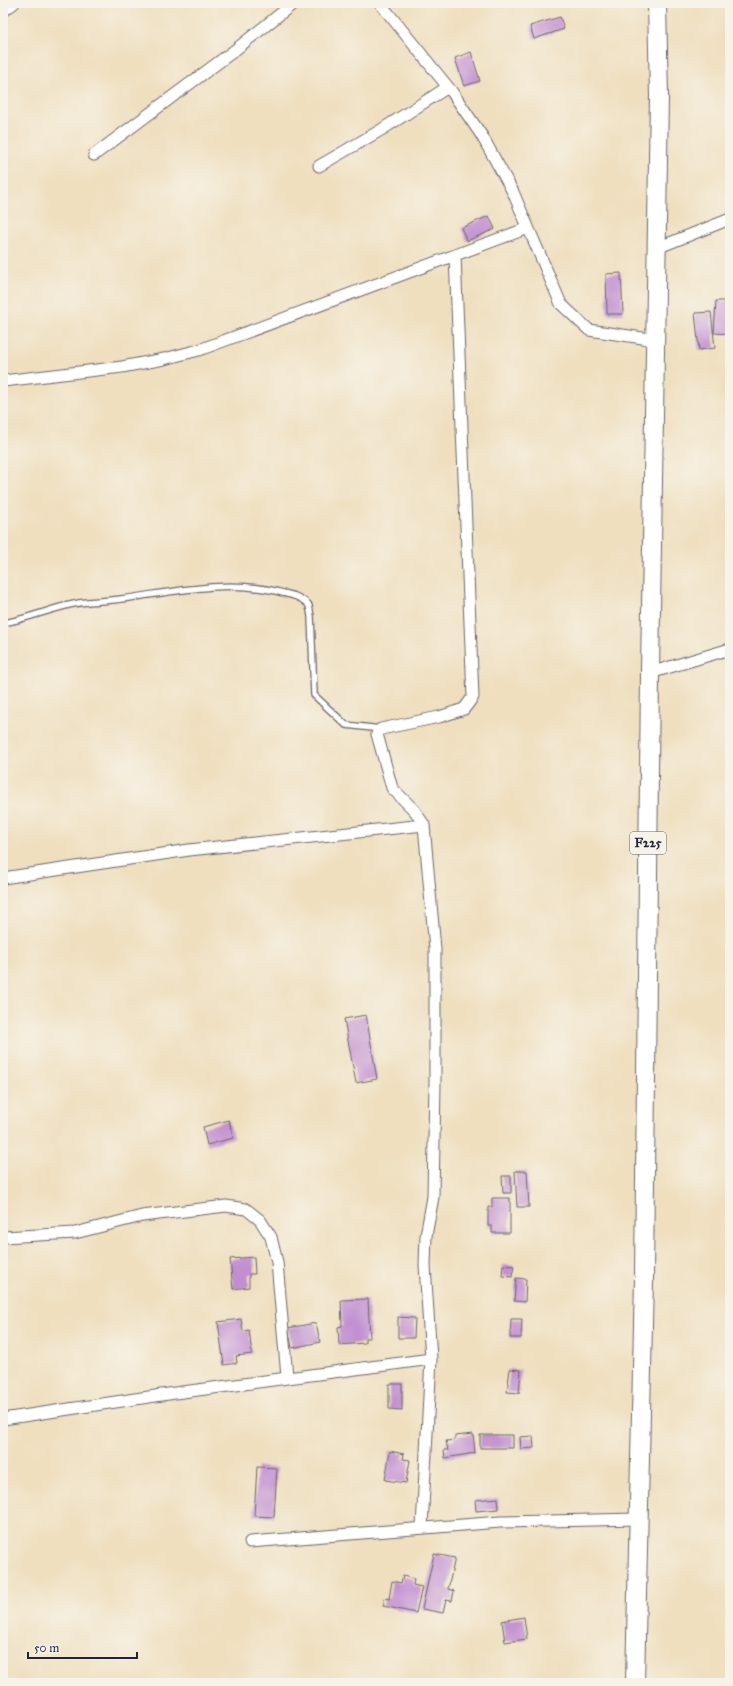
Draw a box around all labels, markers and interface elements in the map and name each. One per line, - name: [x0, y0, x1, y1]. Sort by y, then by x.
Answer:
- road number: F225: [630, 832, 666, 854]
- scale bar: [28, 1634, 137, 1660]
- text: 50 m: [34, 1641, 59, 1655]

